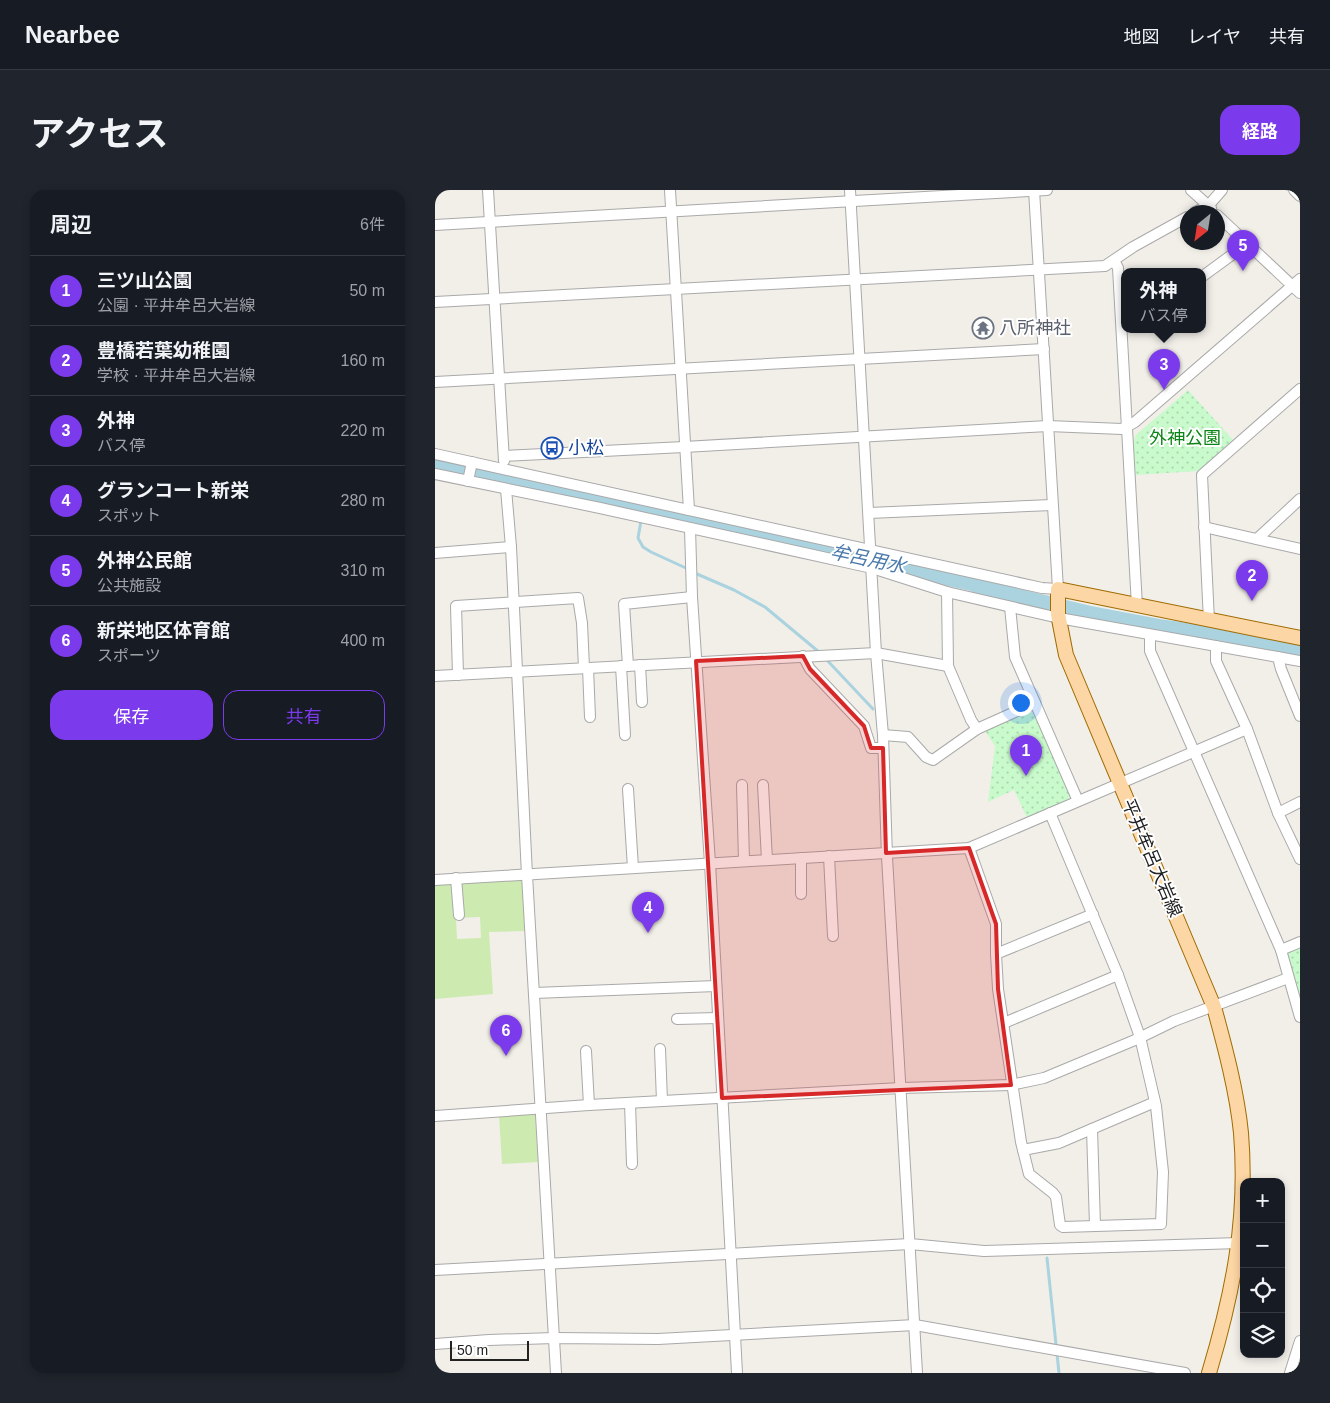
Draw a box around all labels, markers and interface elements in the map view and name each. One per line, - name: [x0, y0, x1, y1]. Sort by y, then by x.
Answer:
- text: Nearbee: [25, 21, 120, 48]
- text: 地図: [1124, 27, 1160, 47]
- text: レイヤ: [1188, 27, 1241, 47]
- text: 共有: [1269, 27, 1305, 47]
- button: 経路: [1220, 105, 1300, 155]
- text: アクセス: [30, 114, 168, 153]
- north arrow: [1180, 205, 1225, 250]
- text: 周辺: [50, 213, 92, 236]
- text: 6件: [360, 216, 385, 233]
- pin: 5: [1227, 230, 1259, 271]
- popup: [1121, 268, 1206, 333]
- text: 三ツ山公園: [97, 270, 192, 291]
- text: 外神: [1139, 280, 1178, 301]
- text: 1: [62, 282, 70, 299]
- text: 50 m: [349, 282, 385, 299]
- text: 公園 · 平井牟呂大岩線: [97, 297, 255, 314]
- text: バス停: [1139, 307, 1188, 324]
- temple icon: 八所神社: [971, 316, 995, 340]
- place label: 八所神社: [999, 318, 1071, 338]
- text: 豊橋若葉幼稚園: [97, 340, 230, 361]
- pin: 3: [1148, 349, 1180, 390]
- text: 2: [62, 352, 70, 369]
- text: 160 m: [341, 352, 385, 369]
- text: 学校 · 平井牟呂大岩線: [97, 367, 255, 384]
- text: 外神: [97, 410, 135, 431]
- text: 3: [62, 422, 70, 439]
- text: 220 m: [341, 422, 385, 439]
- park label: 外神公園: [1149, 428, 1221, 448]
- bus stop icon: 小松: [540, 436, 564, 460]
- text: バス停: [97, 437, 145, 454]
- place label: 小松: [568, 438, 604, 458]
- text: グランコート新栄: [97, 480, 249, 501]
- text: 4: [62, 492, 70, 509]
- text: 280 m: [341, 492, 385, 509]
- text: スポット: [97, 507, 161, 524]
- water label: 牟呂用水: [829, 541, 909, 578]
- text: 外神公民館: [97, 550, 192, 571]
- pin: 2: [1236, 560, 1268, 601]
- text: 5: [62, 562, 70, 579]
- text: 310 m: [341, 562, 385, 579]
- text: 公共施設: [97, 577, 161, 594]
- text: 新栄地区体育館: [97, 620, 230, 641]
- text: 6: [62, 632, 70, 649]
- text: 400 m: [341, 632, 385, 649]
- text: スポーツ: [97, 647, 161, 664]
- button: 保存: [50, 690, 213, 740]
- button: 共有: [223, 690, 385, 740]
- your location: [1008, 690, 1034, 716]
- pin: 1: [1010, 735, 1042, 776]
- street label: 平井牟呂大岩線: [1118, 796, 1186, 920]
- pin: 4: [632, 892, 664, 933]
- pin: 6: [490, 1015, 522, 1056]
- map controls: [1240, 1178, 1285, 1358]
- button: +: [1240, 1178, 1285, 1223]
- button: −: [1240, 1223, 1285, 1268]
- button: locate: [1240, 1268, 1285, 1313]
- button: layers: [1240, 1313, 1285, 1358]
- scale bar: [450, 1338, 529, 1361]
- text: 50 m: [457, 1342, 488, 1358]

